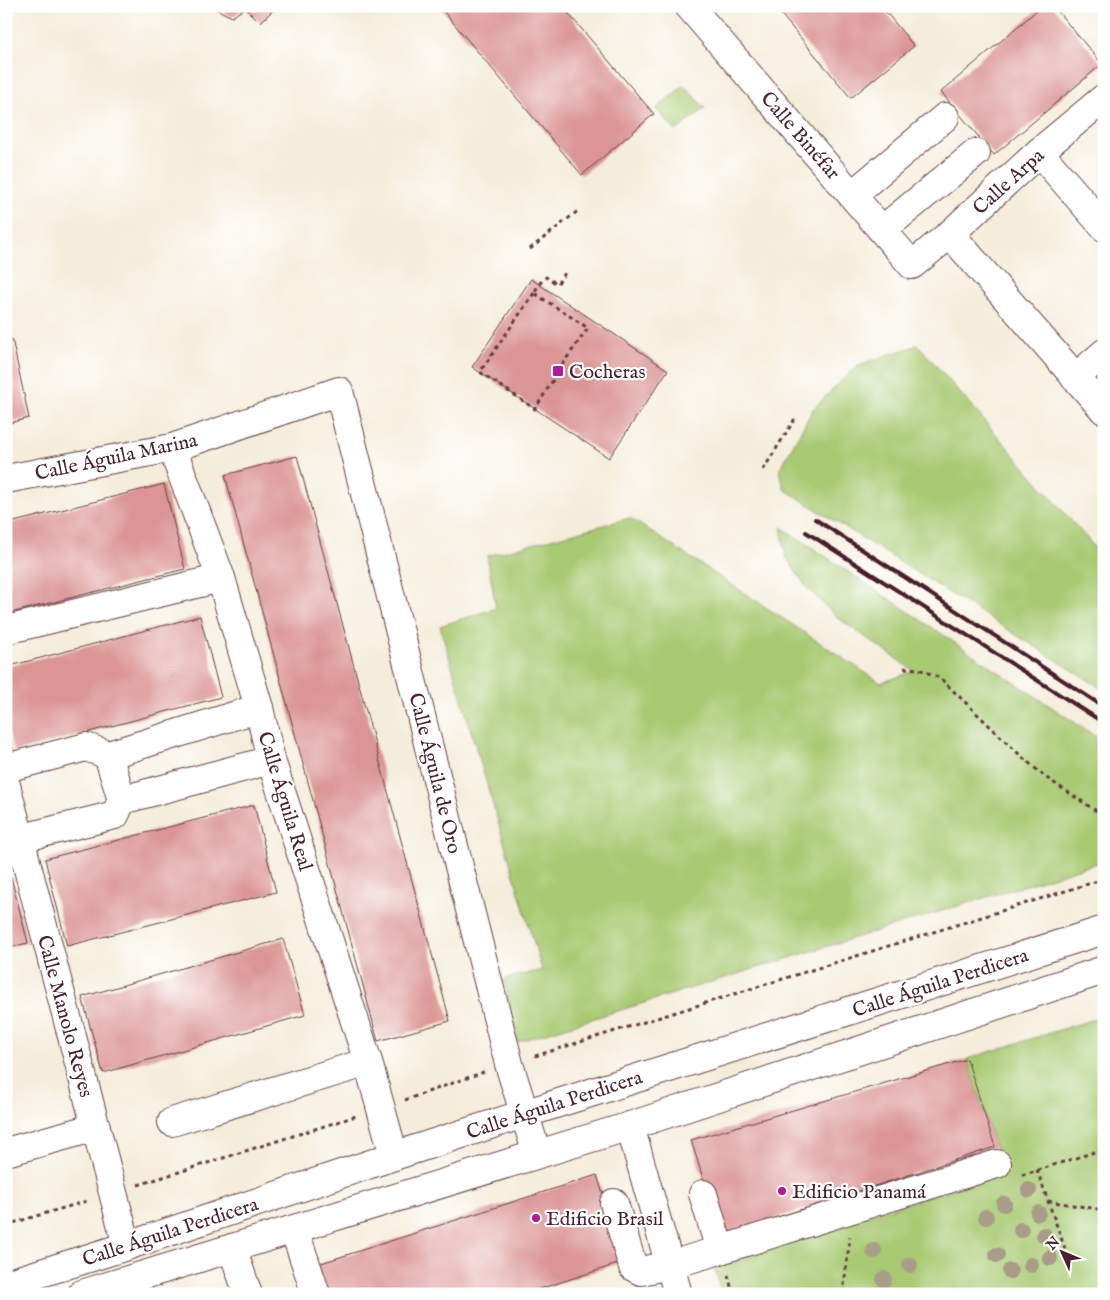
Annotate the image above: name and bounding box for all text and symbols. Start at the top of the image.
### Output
street label: Calle Binéfar [755,87,845,186]
street label: Calle Arpa [968,143,1050,221]
place label: Cocheras [569,360,645,385]
marker: Cocheras [551,364,565,378]
street label: Calle Águila Marina [33,428,200,487]
street label: Calle Águila de Oro [402,690,467,857]
street label: Calle Águila Real [252,729,318,875]
street label: Calle Manolo Reyes [31,933,98,1100]
street label: Calle Águila Perdicera [849,943,1032,1024]
street label: Calle Águila Perdicera [463,1065,646,1146]
place label: Edificio Panamá [792,1180,926,1205]
marker: Edificio Panamá [776,1185,788,1197]
street label: Calle Águila Perdicera [79,1192,262,1273]
place label: Edificio Brasil [546,1207,664,1232]
marker: Edificio Brasil [530,1212,542,1224]
north arrow [1038,1228,1088,1278]
text: N [1042,1233,1064,1255]

